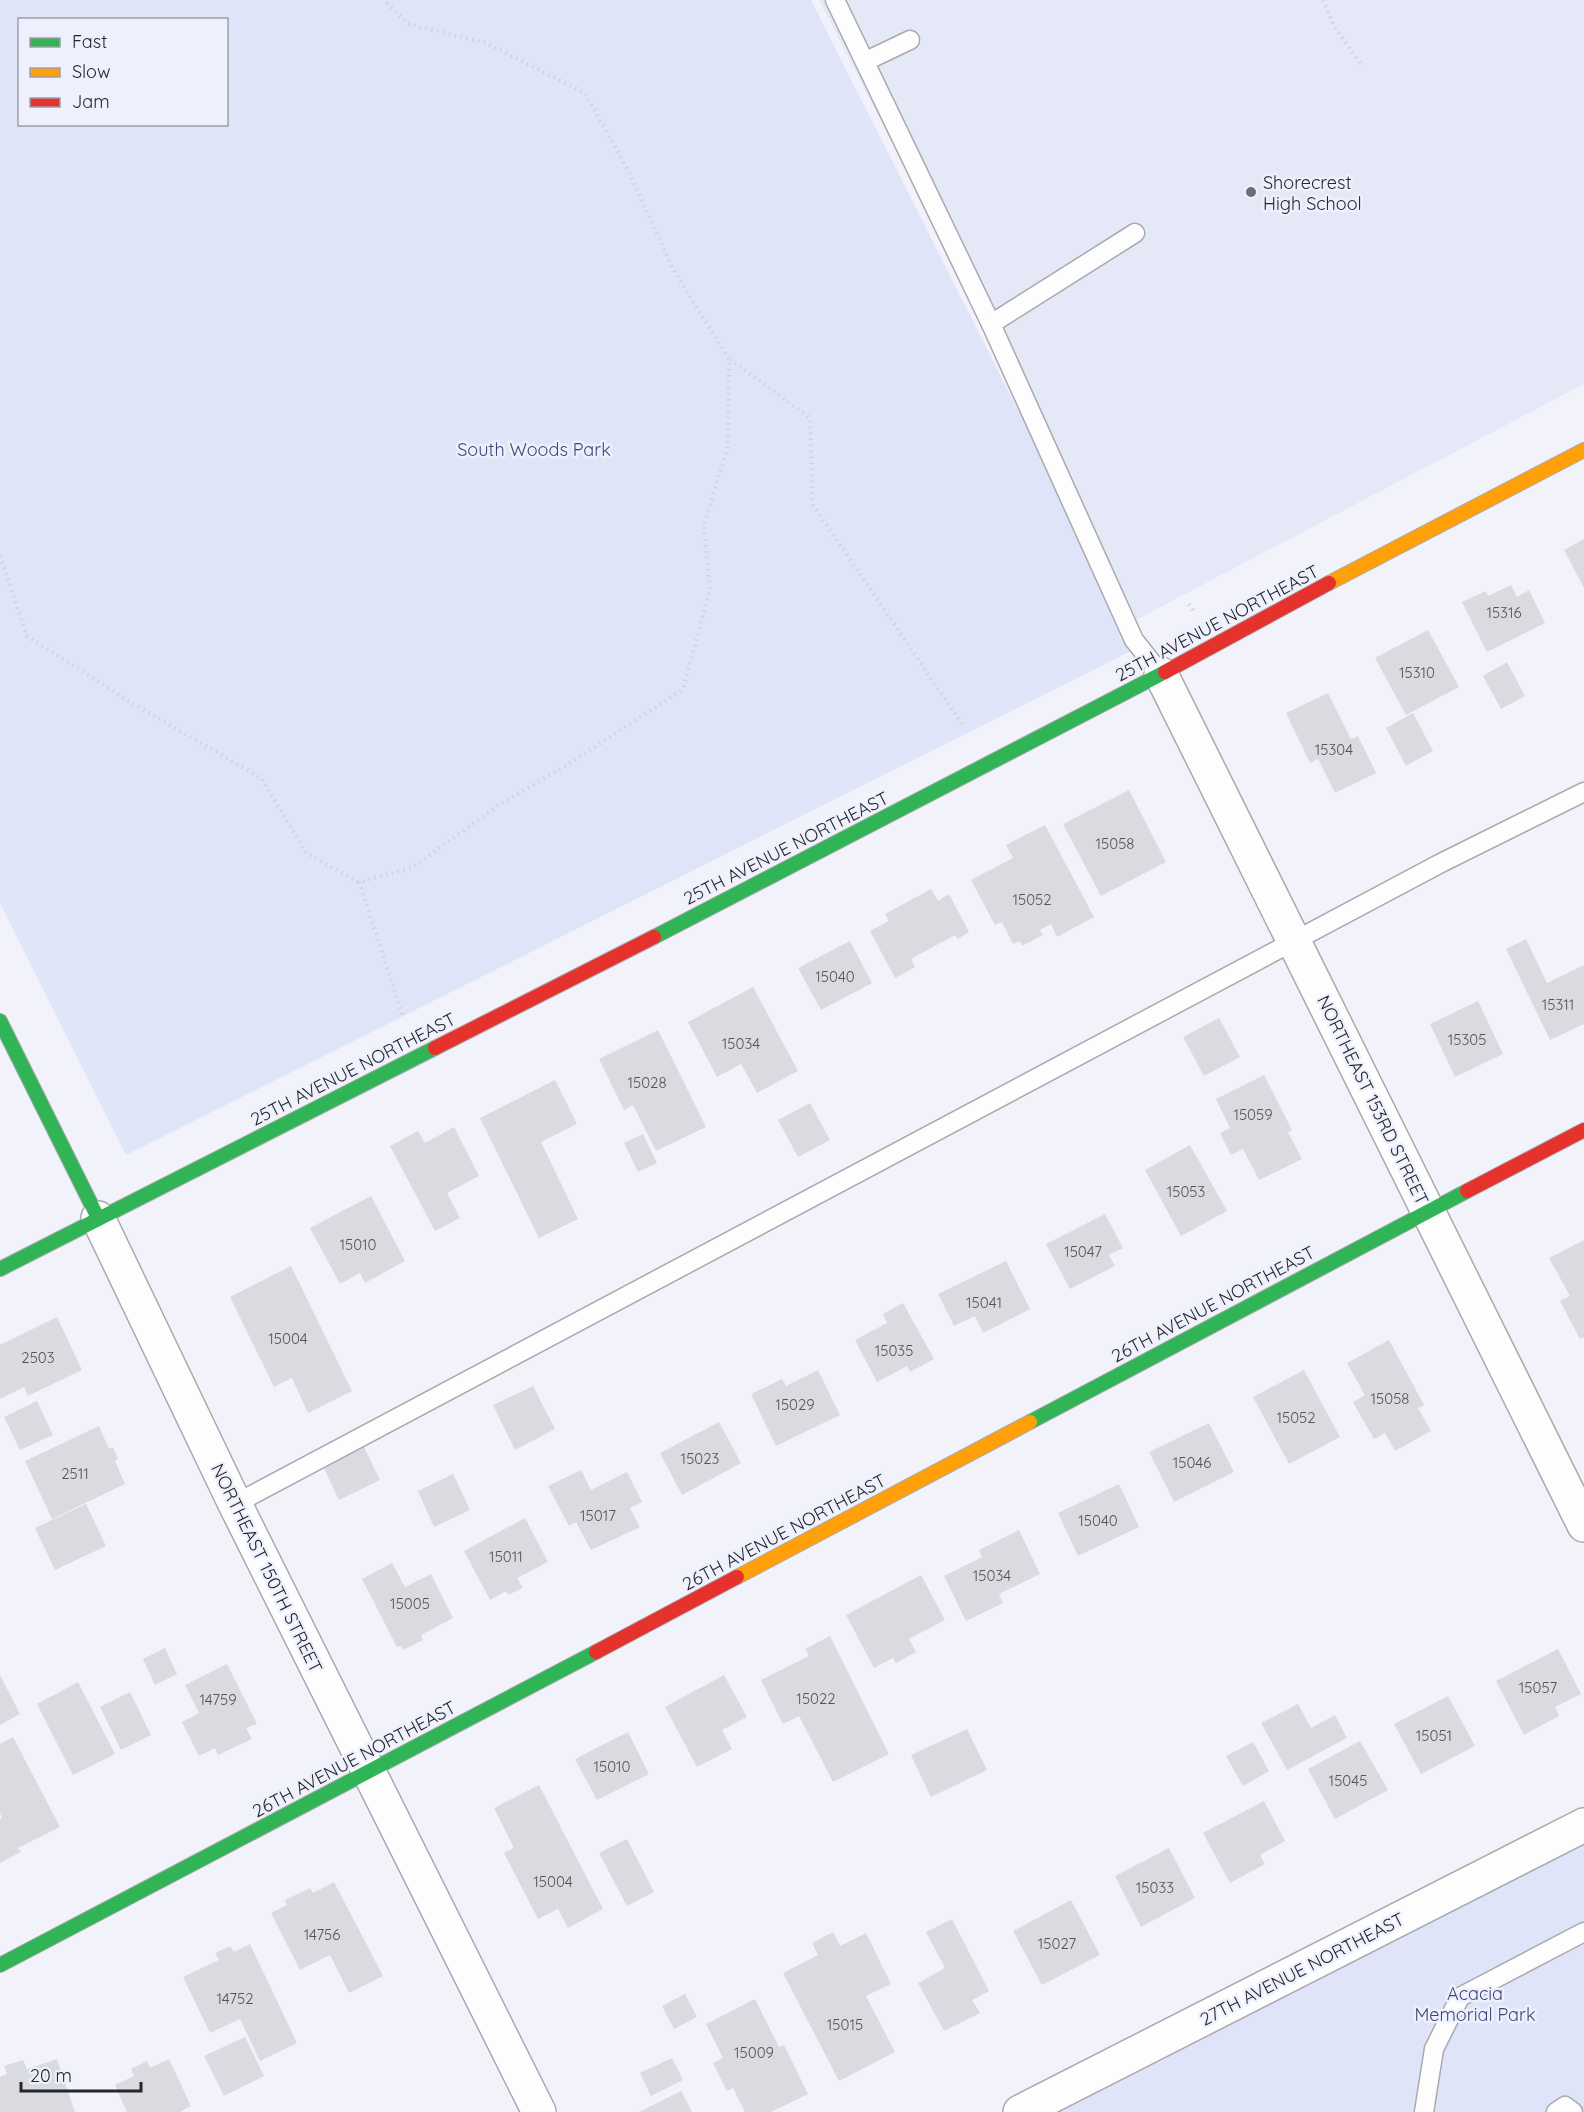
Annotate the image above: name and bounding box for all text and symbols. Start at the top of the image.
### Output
legend [18,18,228,126]
text: Fast [72,30,107,53]
text: Slow [72,60,110,83]
text: Jam [72,90,110,113]
place label: Shorecrest High School [1263,171,1362,215]
marker: Shorecrest High School [1244,185,1258,199]
park label: South Woods Park [457,438,611,461]
street label: 25TH AVENUE NORTHEAST [1111,559,1323,686]
house number: 15316 [1486,603,1522,622]
house number: 15310 [1399,663,1435,682]
house number: 15304 [1315,740,1353,759]
street label: 25TH AVENUE NORTHEAST [680,786,893,910]
house number: 15058 [1096,834,1134,853]
house number: 15052 [1012,890,1052,909]
house number: 15040 [815,967,855,986]
street label: NORTHEAST 153RD STREET [1312,991,1434,1209]
house number: 15311 [1542,995,1574,1014]
street label: 25TH AVENUE NORTHEAST [247,1007,460,1131]
house number: 15305 [1448,1030,1486,1049]
house number: 15034 [722,1034,760,1053]
house number: 15028 [627,1073,667,1092]
house number: 15059 [1233,1105,1273,1124]
house number: 15053 [1167,1182,1205,1201]
house number: 15010 [339,1235,377,1254]
street label: 26TH AVENUE NORTHEAST [1107,1240,1319,1367]
house number: 15047 [1064,1242,1102,1261]
house number: 15041 [966,1293,1002,1312]
house number: 15004 [268,1329,308,1348]
house number: 15035 [875,1341,913,1360]
house number: 2503 [21,1348,55,1367]
house number: 15058 [1371,1389,1409,1408]
house number: 15029 [775,1395,815,1414]
house number: 15052 [1276,1408,1316,1427]
house number: 15023 [681,1449,720,1468]
house number: 15046 [1173,1453,1211,1472]
street label: NORTHEAST 150TH STREET [206,1459,328,1677]
house number: 2511 [61,1464,89,1483]
street label: 26TH AVENUE NORTHEAST [678,1468,890,1595]
house number: 15017 [580,1506,616,1525]
house number: 15040 [1078,1511,1118,1530]
house number: 15011 [489,1547,523,1566]
house number: 15034 [973,1566,1011,1585]
house number: 15005 [390,1594,430,1613]
house number: 15057 [1519,1678,1558,1697]
house number: 15022 [796,1689,836,1708]
house number: 14759 [199,1690,237,1709]
street label: 26TH AVENUE NORTHEAST [248,1695,460,1822]
house number: 15051 [1416,1726,1452,1745]
house number: 15010 [593,1757,631,1776]
house number: 15045 [1329,1771,1367,1790]
house number: 15004 [533,1872,573,1891]
house number: 15033 [1136,1878,1174,1897]
street label: 27TH AVENUE NORTHEAST [1196,1907,1408,2031]
house number: 14756 [304,1925,340,1944]
house number: 15027 [1038,1934,1076,1953]
park label: Acacia Memorial Park [1414,1982,1536,2026]
house number: 14752 [217,1989,253,2008]
house number: 15015 [827,2015,863,2034]
house number: 15009 [734,2043,774,2062]
scale bar [21,2055,141,2093]
text: 20 m [30,2064,72,2087]

